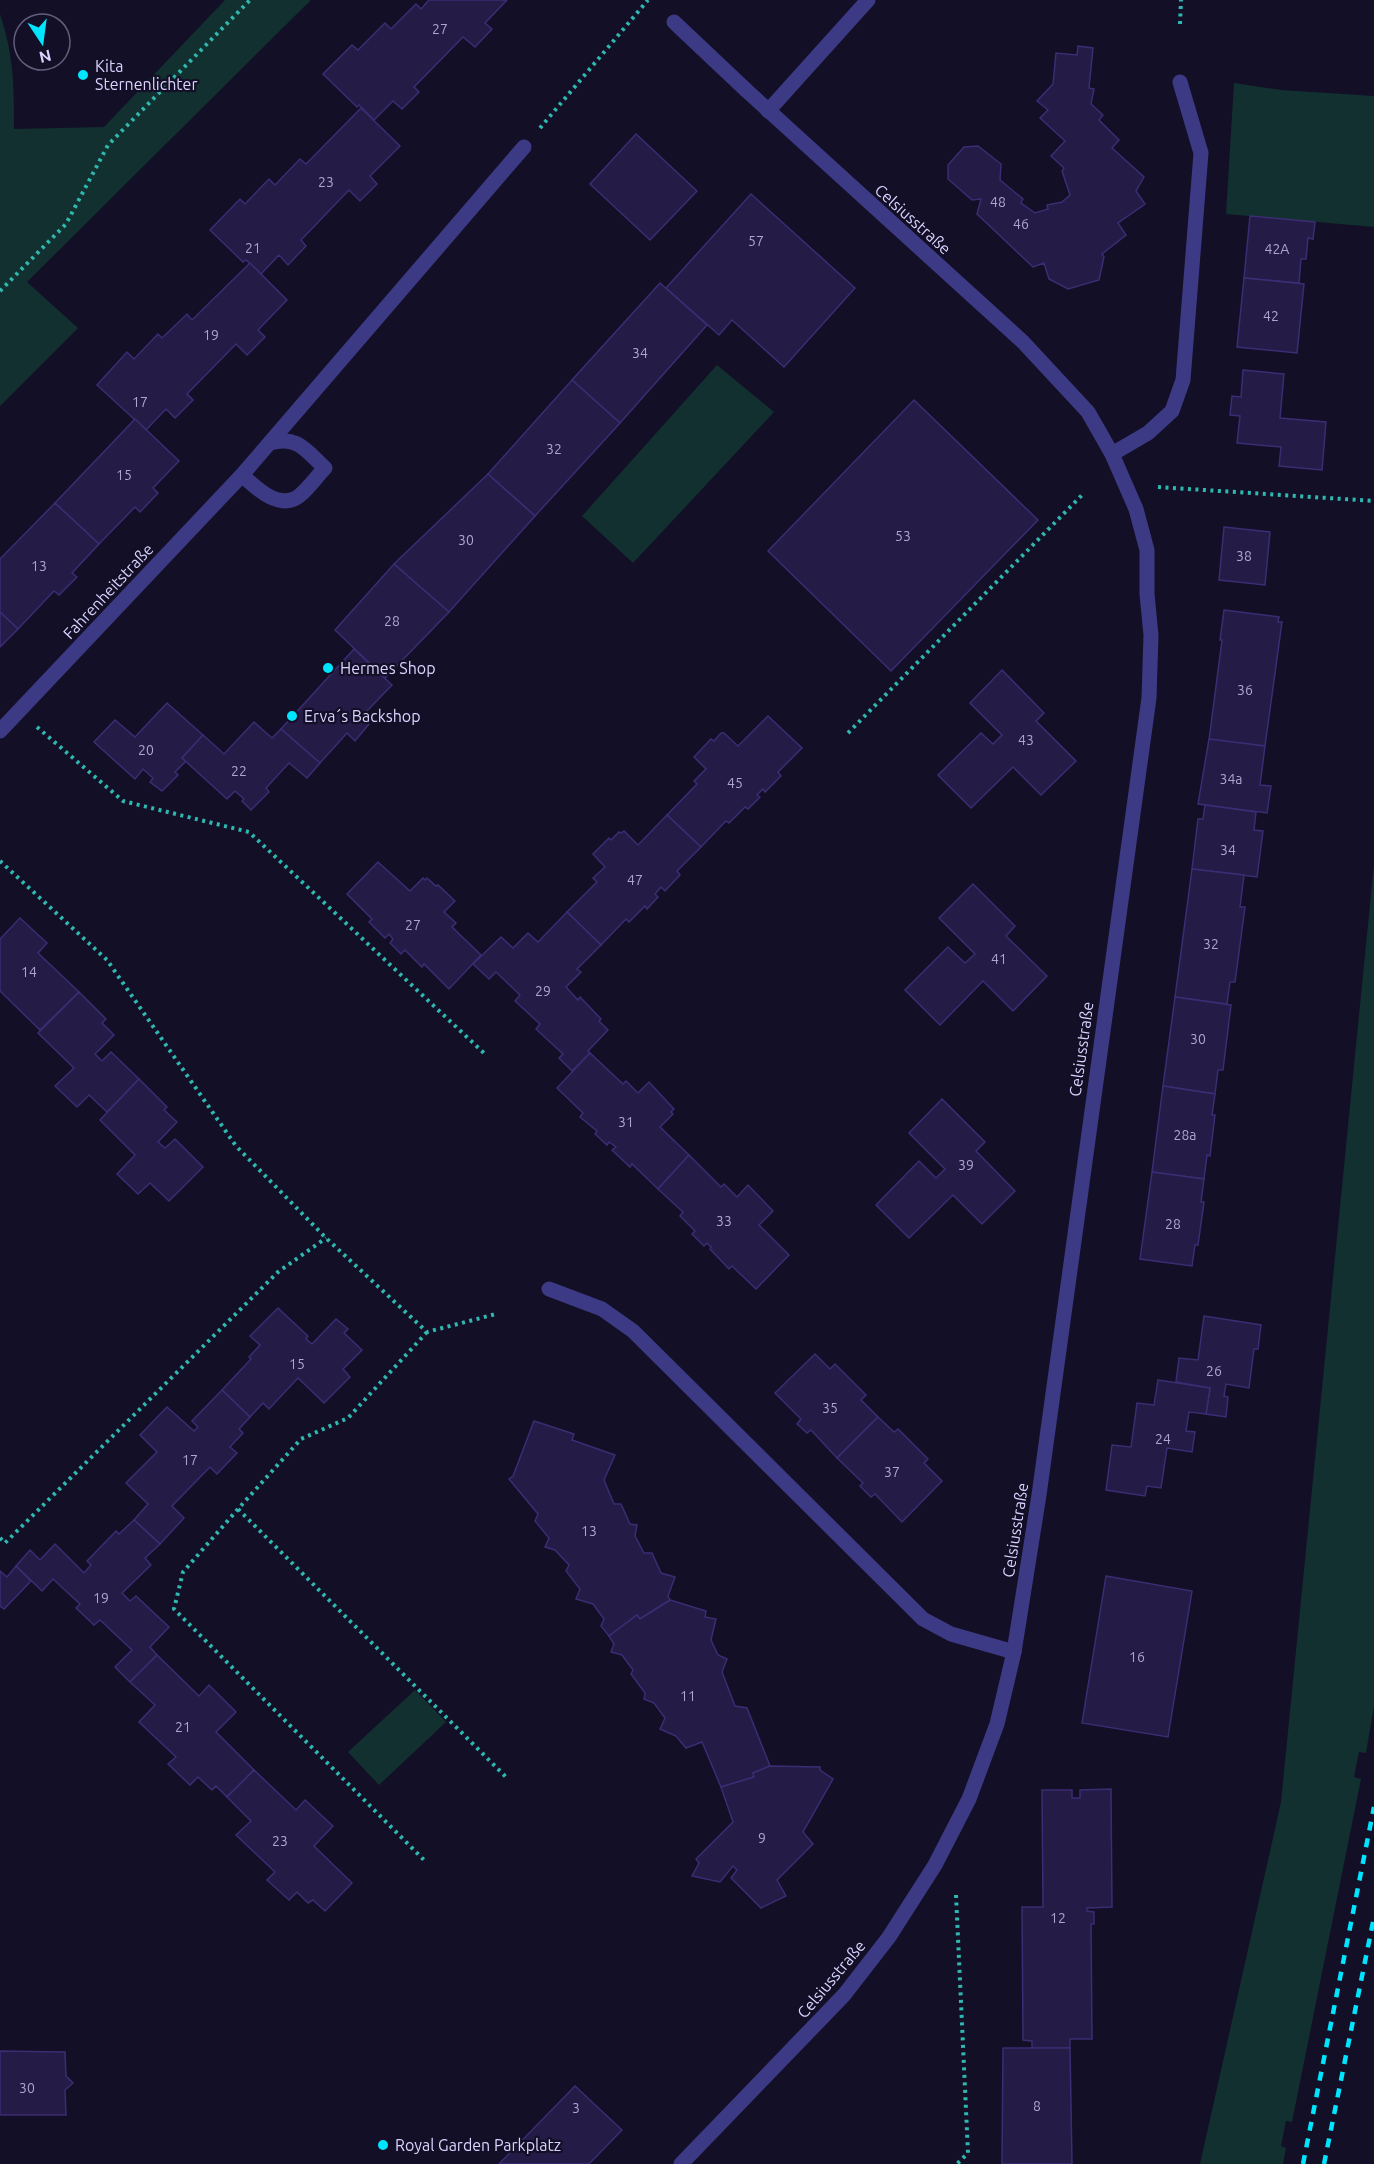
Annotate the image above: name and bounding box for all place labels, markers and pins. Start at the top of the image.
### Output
place label: Kita Sternenlichter [95,57,197,93]
marker: Kita Sternenlichter [76,68,90,82]
place label: Hermes Shop [340,659,436,677]
marker: Hermes Shop [321,661,335,675]
place label: Erva´s Backshop [304,707,421,725]
marker: Erva´s Backshop [285,709,299,723]
place label: Royal Garden Parkplatz [395,2136,561,2154]
marker: Royal Garden Parkplatz [376,2138,390,2152]

